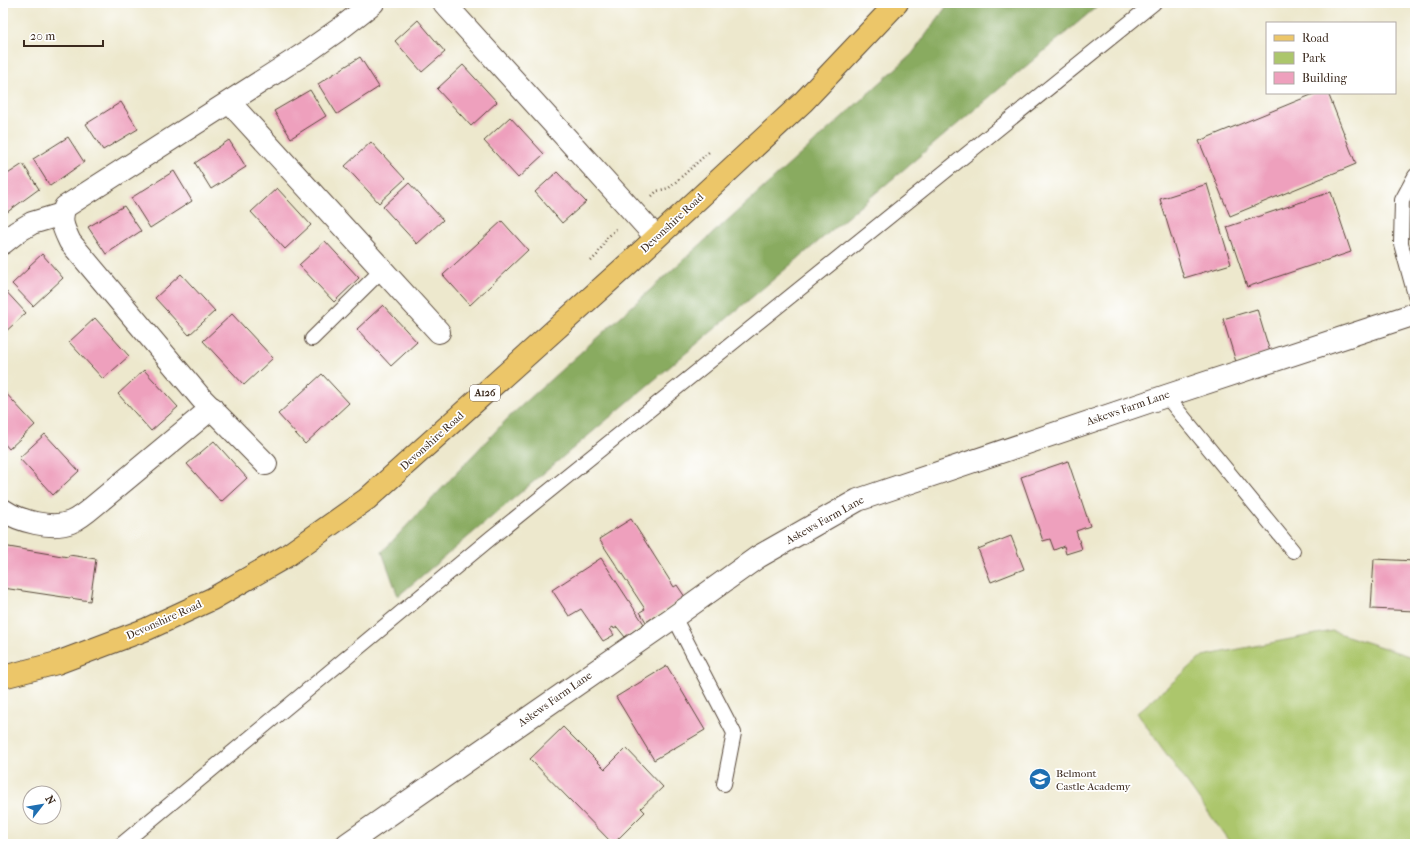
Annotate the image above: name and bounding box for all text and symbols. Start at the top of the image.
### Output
scale bar [24,22,103,48]
legend [1266,22,1396,94]
text: 20 m [30,29,55,43]
text: Road [1302,31,1329,45]
text: Park [1302,51,1327,65]
text: Building [1302,71,1347,85]
street label: Devonshire Road [638,190,707,255]
road number: A126 [470,385,500,401]
street label: Askews Farm Lane [1084,387,1172,429]
street label: Devonshire Road [397,408,467,473]
street label: Askews Farm Lane [783,493,867,547]
street label: Devonshire Road [124,597,205,642]
street label: Askews Farm Lane [515,668,595,730]
school or university icon: Belmont Castle Academy [1027,766,1053,792]
place label: Belmont Castle Academy [1056,767,1132,793]
north arrow [22,785,62,825]
text: N [42,793,58,808]

